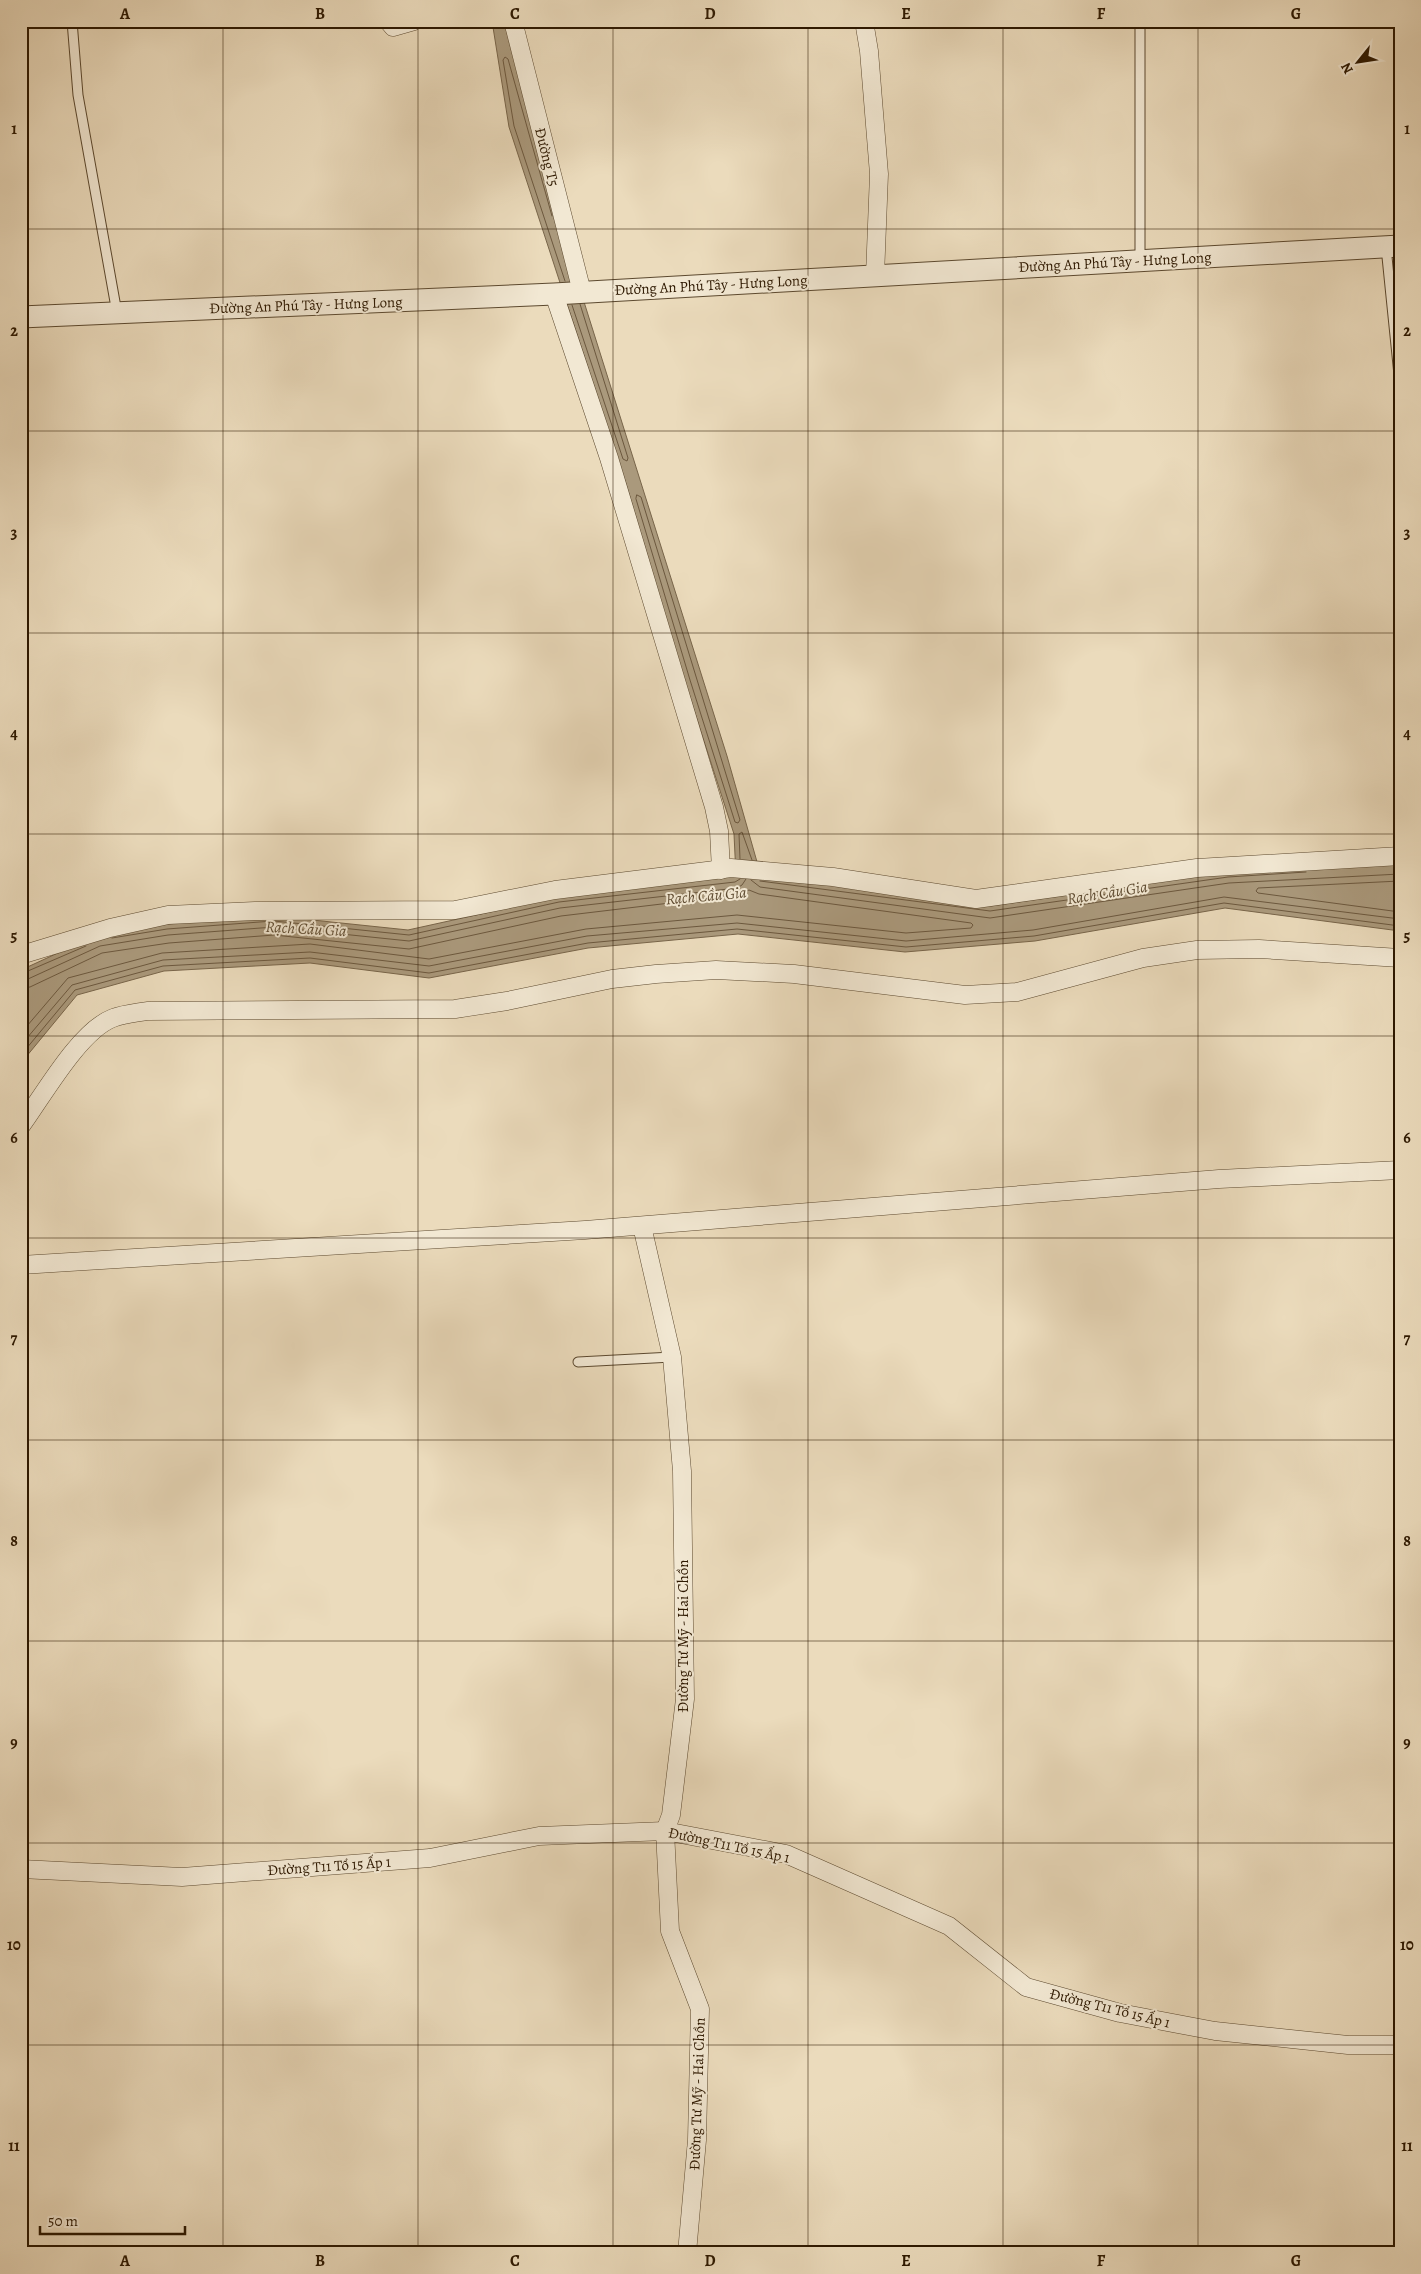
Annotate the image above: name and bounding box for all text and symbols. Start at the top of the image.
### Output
text: A [119,3,131,25]
text: B [315,3,325,25]
text: C [510,3,520,25]
text: D [704,3,716,25]
text: E [901,3,911,25]
text: F [1097,3,1106,25]
text: G [1291,3,1301,25]
north arrow [1334,38,1384,88]
text: N [1336,59,1358,77]
text: 1 [11,118,17,140]
text: 1 [1404,118,1410,140]
street label: Đường T5 [530,125,564,189]
street label: Đường An Phú Tây - Hưng Long [1018,247,1213,277]
street label: Đường An Phú Tây - Hưng Long [614,270,809,300]
street label: Đường An Phú Tây - Hưng Long [209,292,403,318]
text: 2 [10,320,18,342]
text: 2 [1403,320,1411,342]
text: 3 [11,522,18,544]
text: 3 [1404,522,1411,544]
text: 4 [10,723,18,745]
text: 4 [1403,723,1411,745]
water label: Rạch Cầu Gia [1065,876,1150,910]
water label: Rạch Cầu Gia [665,881,748,910]
water label: Rạch Cầu Gia [265,916,348,942]
text: 5 [11,925,18,947]
text: 5 [1404,925,1411,947]
text: 6 [10,1127,18,1149]
text: 6 [1403,1127,1411,1149]
text: 7 [11,1328,18,1350]
text: 7 [1404,1328,1411,1350]
text: 8 [10,1530,18,1552]
text: 8 [1403,1530,1411,1552]
street label: Đường Tư Mỹ - Hai Chồn [673,1560,693,1712]
text: 9 [10,1732,18,1754]
text: 9 [1403,1732,1411,1754]
street label: Đường T11 Tổ 15 Ấp 1 [666,1822,792,1868]
street label: Đường T11 Tổ 15 Ấp 1 [267,1852,391,1880]
text: 10 [7,1934,21,1956]
text: 10 [1400,1934,1414,1956]
street label: Đường T11 Tổ 15 Ấp 1 [1048,1983,1172,2033]
street label: Đường Tư Mỹ - Hai Chồn [684,2017,710,2171]
text: 11 [8,2135,20,2157]
text: 11 [1401,2135,1413,2157]
scale bar [40,2204,185,2236]
text: 50 m [48,2211,78,2231]
text: A [119,2250,131,2272]
text: B [315,2250,325,2272]
text: C [510,2250,520,2272]
text: D [704,2250,716,2272]
text: E [901,2250,911,2272]
text: F [1097,2250,1106,2272]
text: G [1291,2250,1301,2272]

